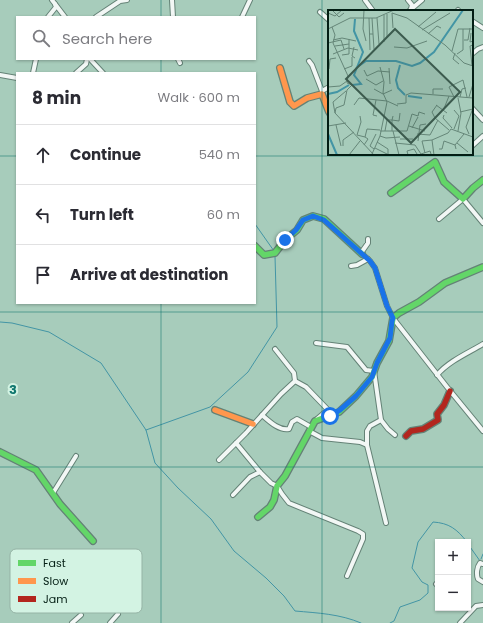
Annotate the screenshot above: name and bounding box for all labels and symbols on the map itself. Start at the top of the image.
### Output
inset map [328,10,473,155]
route end [276,231,294,249]
text: 3 [9,380,17,399]
route start [321,407,339,425]
legend [10,549,142,613]
text: Fast [43,555,66,571]
text: Slow [43,573,68,589]
text: Jam [43,591,68,607]

